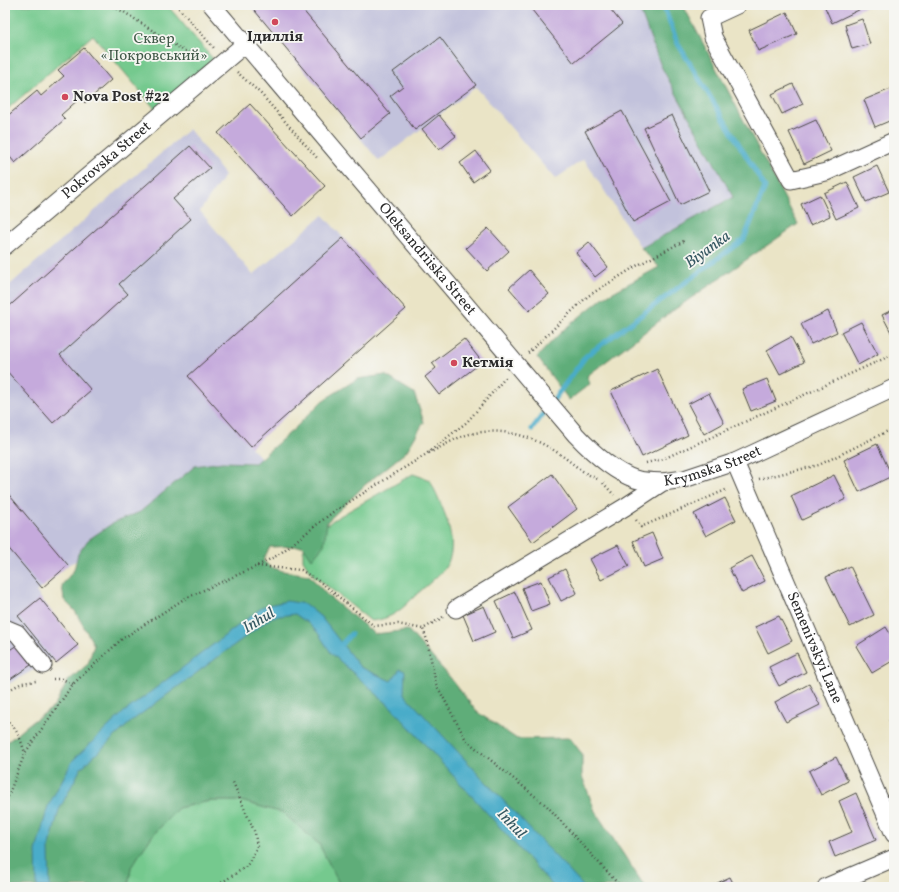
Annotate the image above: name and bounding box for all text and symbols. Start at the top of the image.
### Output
marker: Ідиллія [270,17,280,27]
place label: Ідиллія [247,27,303,48]
park label: Сквер «Покровський» [101,29,207,67]
place label: Nova Post #22 [73,87,170,108]
marker: Nova Post #22 [60,92,70,102]
street label: Pokrovska Street [58,117,156,204]
street label: Oleksandriiska Street [373,198,481,320]
water label: Biyanka [681,226,736,274]
place label: Кетмія [462,353,514,374]
marker: Кетмія [449,358,459,368]
street label: Krymska Street [662,441,765,492]
street label: Semenivskyi Lane [781,589,848,707]
water label: Inhul [239,603,279,639]
water label: Inhul [491,804,531,844]

